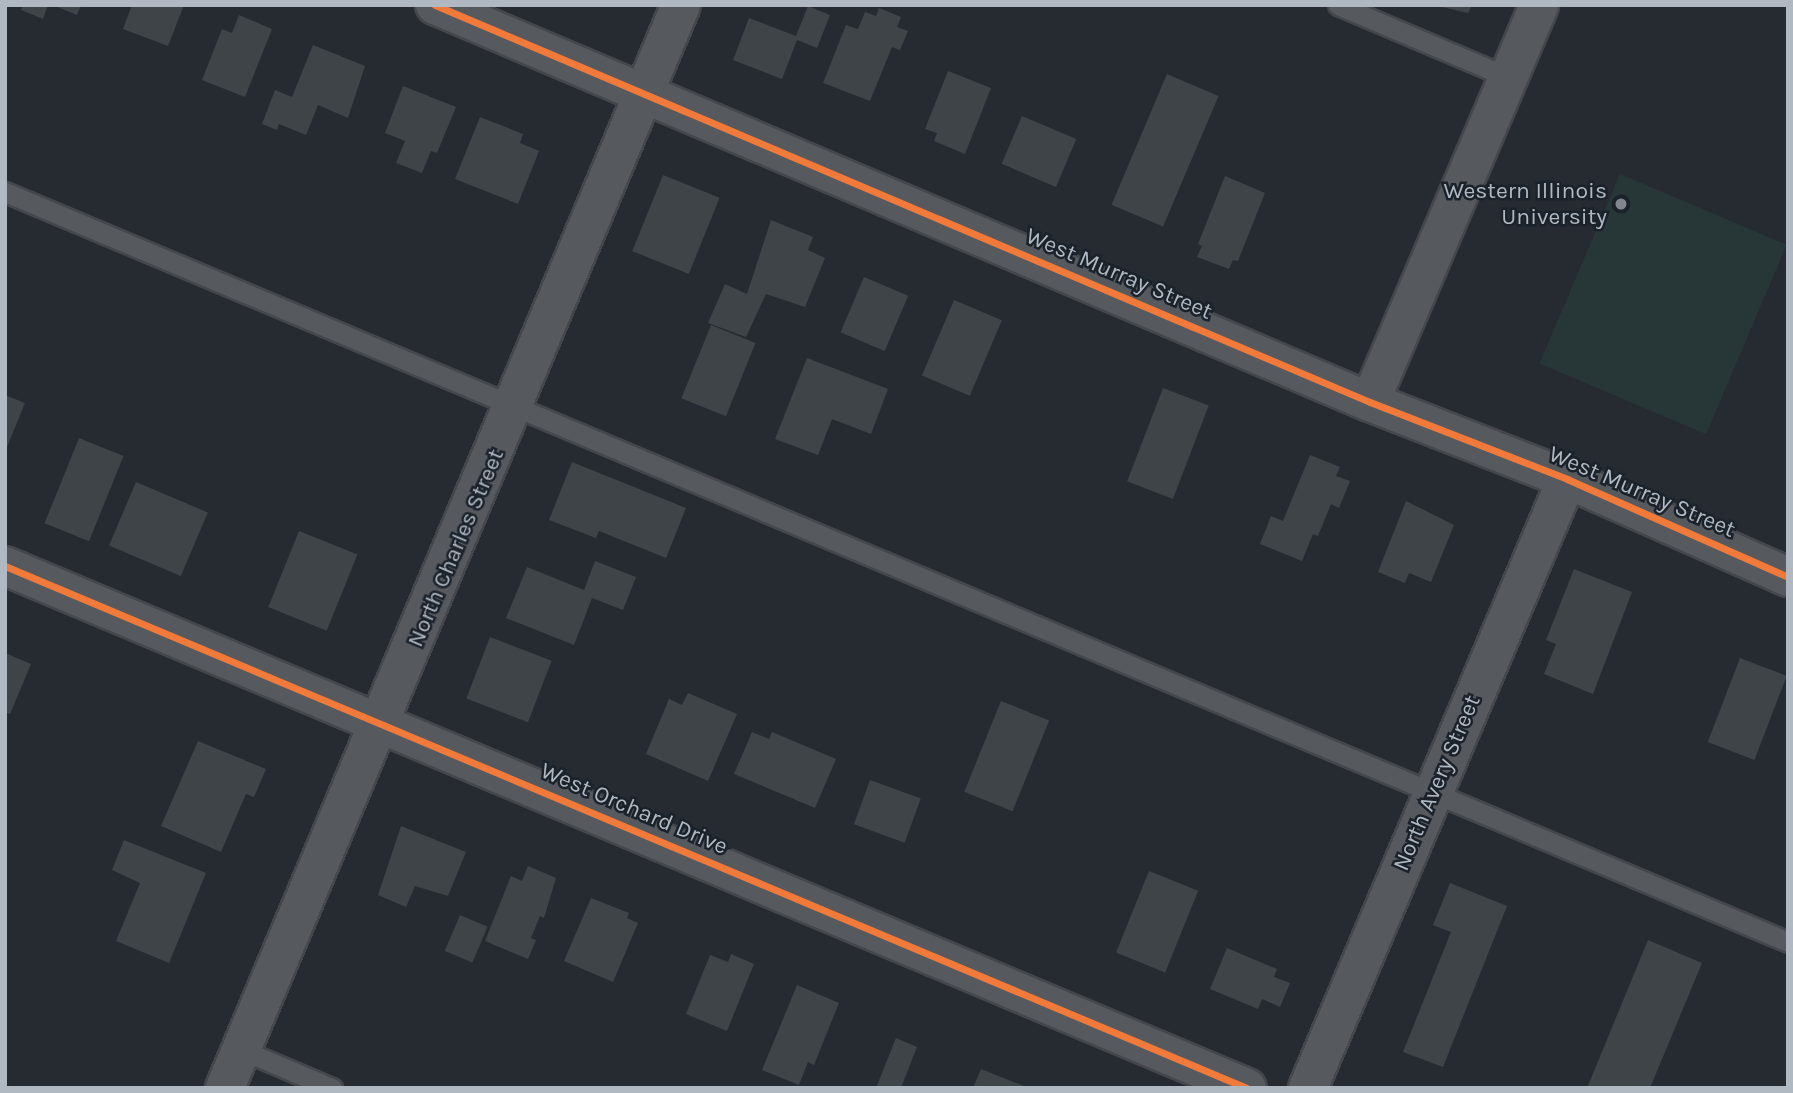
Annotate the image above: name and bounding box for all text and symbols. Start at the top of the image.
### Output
place label: Western Illinois University [1444,177,1607,231]
marker: Western Illinois University [1613,196,1629,212]
street label: West Murray Street [1022,222,1216,326]
street label: West Murray Street [1545,440,1739,544]
street label: North Charles Street [402,445,510,651]
street label: North Avery Street [1388,691,1486,875]
street label: West Orchard Drive [536,757,732,861]

